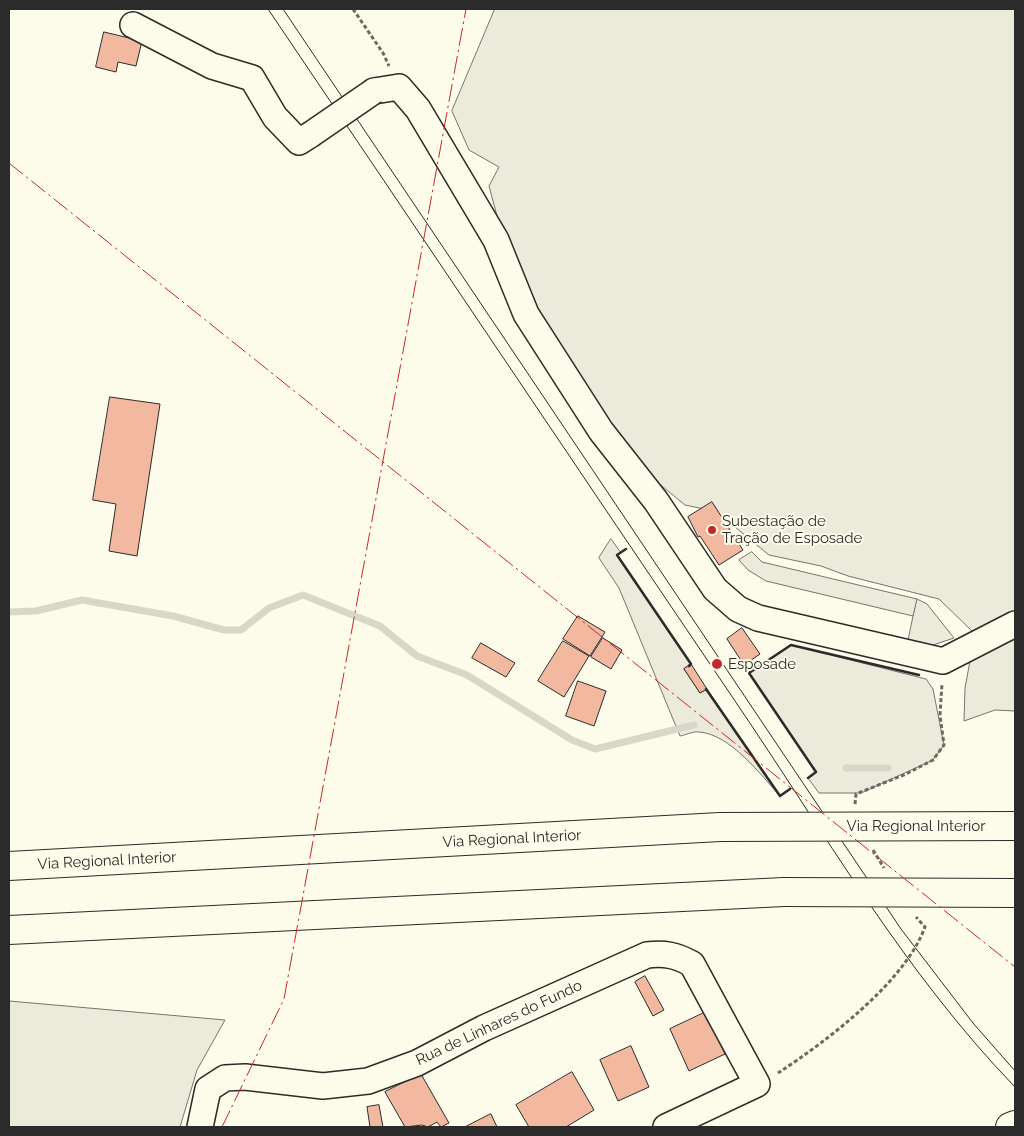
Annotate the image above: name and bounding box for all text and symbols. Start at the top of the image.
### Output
place label: Subestação de Tração de Esposade [722,512,862,547]
marker: Subestação de Tração de Esposade [706,524,718,536]
place label: Esposade [728,655,796,673]
marker: Esposade [710,657,724,671]
street label: Via Regional Interior [847,817,985,835]
street label: Via Regional Interior [442,826,582,852]
street label: Via Regional Interior [37,848,177,874]
street label: Rua de Linhares do Fundo [413,976,585,1070]

